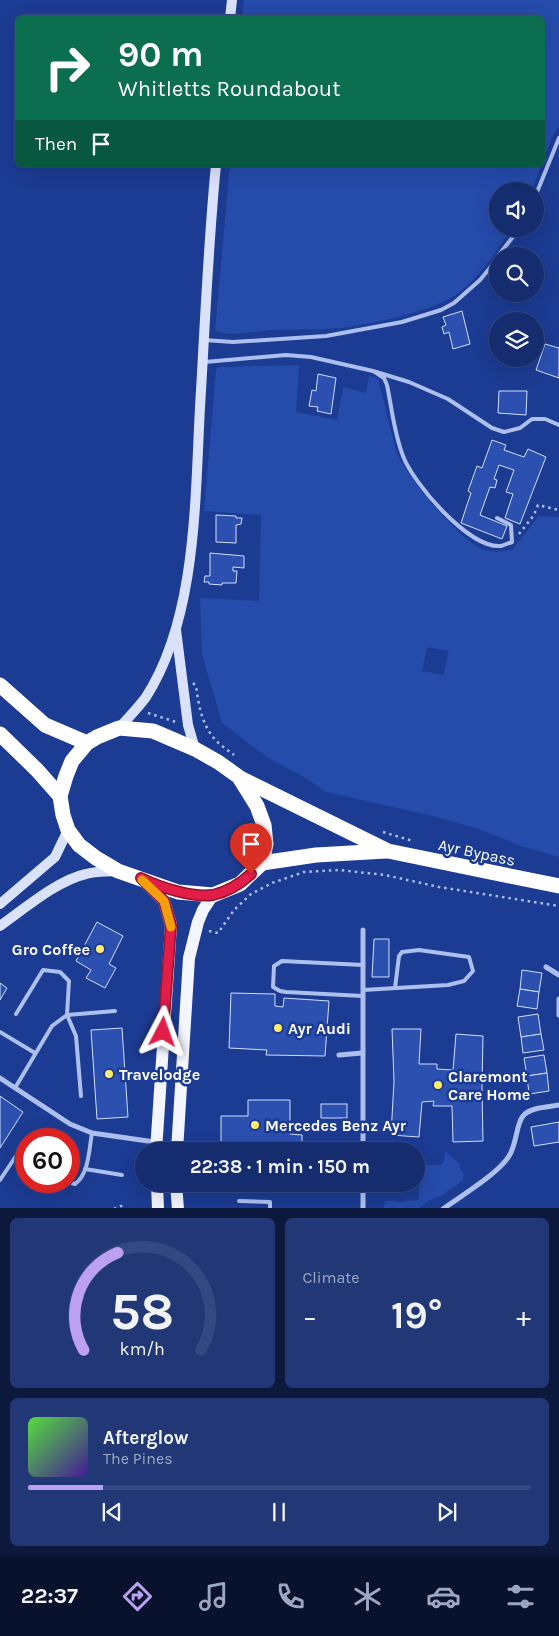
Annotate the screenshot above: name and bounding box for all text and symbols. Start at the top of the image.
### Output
text: 90 m [118,34,204,75]
icon: right [35,35,100,100]
text: Whitletts Roundabout [118,76,340,102]
icon: arrive [87,130,115,158]
text: Then [35,133,77,155]
map controls [489,182,544,367]
button: sound [489,182,544,237]
button: search [489,247,544,302]
button: layers [489,312,544,367]
pin [230,823,272,874]
icon: arrive [237,830,265,858]
street label: Ayr Bypass [437,835,517,870]
place label: Gro Coffee [12,940,90,959]
marker: Gro Coffee [94,943,106,955]
position arrow [136,1005,188,1057]
place label: Ayr Audi [288,1019,351,1038]
marker: Ayr Audi [272,1022,284,1034]
place label: Travelodge [119,1065,200,1084]
place label: Claremont Care Home [448,1067,530,1104]
marker: Travelodge [103,1068,115,1080]
marker: Claremont Care Home [432,1079,444,1091]
place label: Mercedes Benz Ayr [265,1116,407,1135]
marker: Mercedes Benz Ayr [249,1119,261,1131]
speed limit sign: 60 [15,1128,80,1193]
text: 22:38 · 1 min · 150 m [190,1156,370,1178]
text: Climate [303,1268,360,1287]
text: 58 [110,1281,174,1342]
text: 19° [391,1293,443,1338]
text: − [303,1300,317,1333]
text: + [516,1300,531,1333]
text: km/h [120,1339,165,1360]
text: Afterglow [103,1427,189,1449]
text: The Pines [103,1449,173,1468]
icon: previous [98,1498,126,1526]
icon: pause [265,1498,293,1526]
icon: next [433,1498,461,1526]
icon: directions [120,1579,155,1614]
icon: music [196,1579,231,1614]
icon: phone [273,1579,308,1614]
icon: climate [350,1579,385,1614]
icon: car [426,1579,461,1614]
icon: filters [503,1579,538,1614]
text: 22:37 [21,1583,78,1609]

